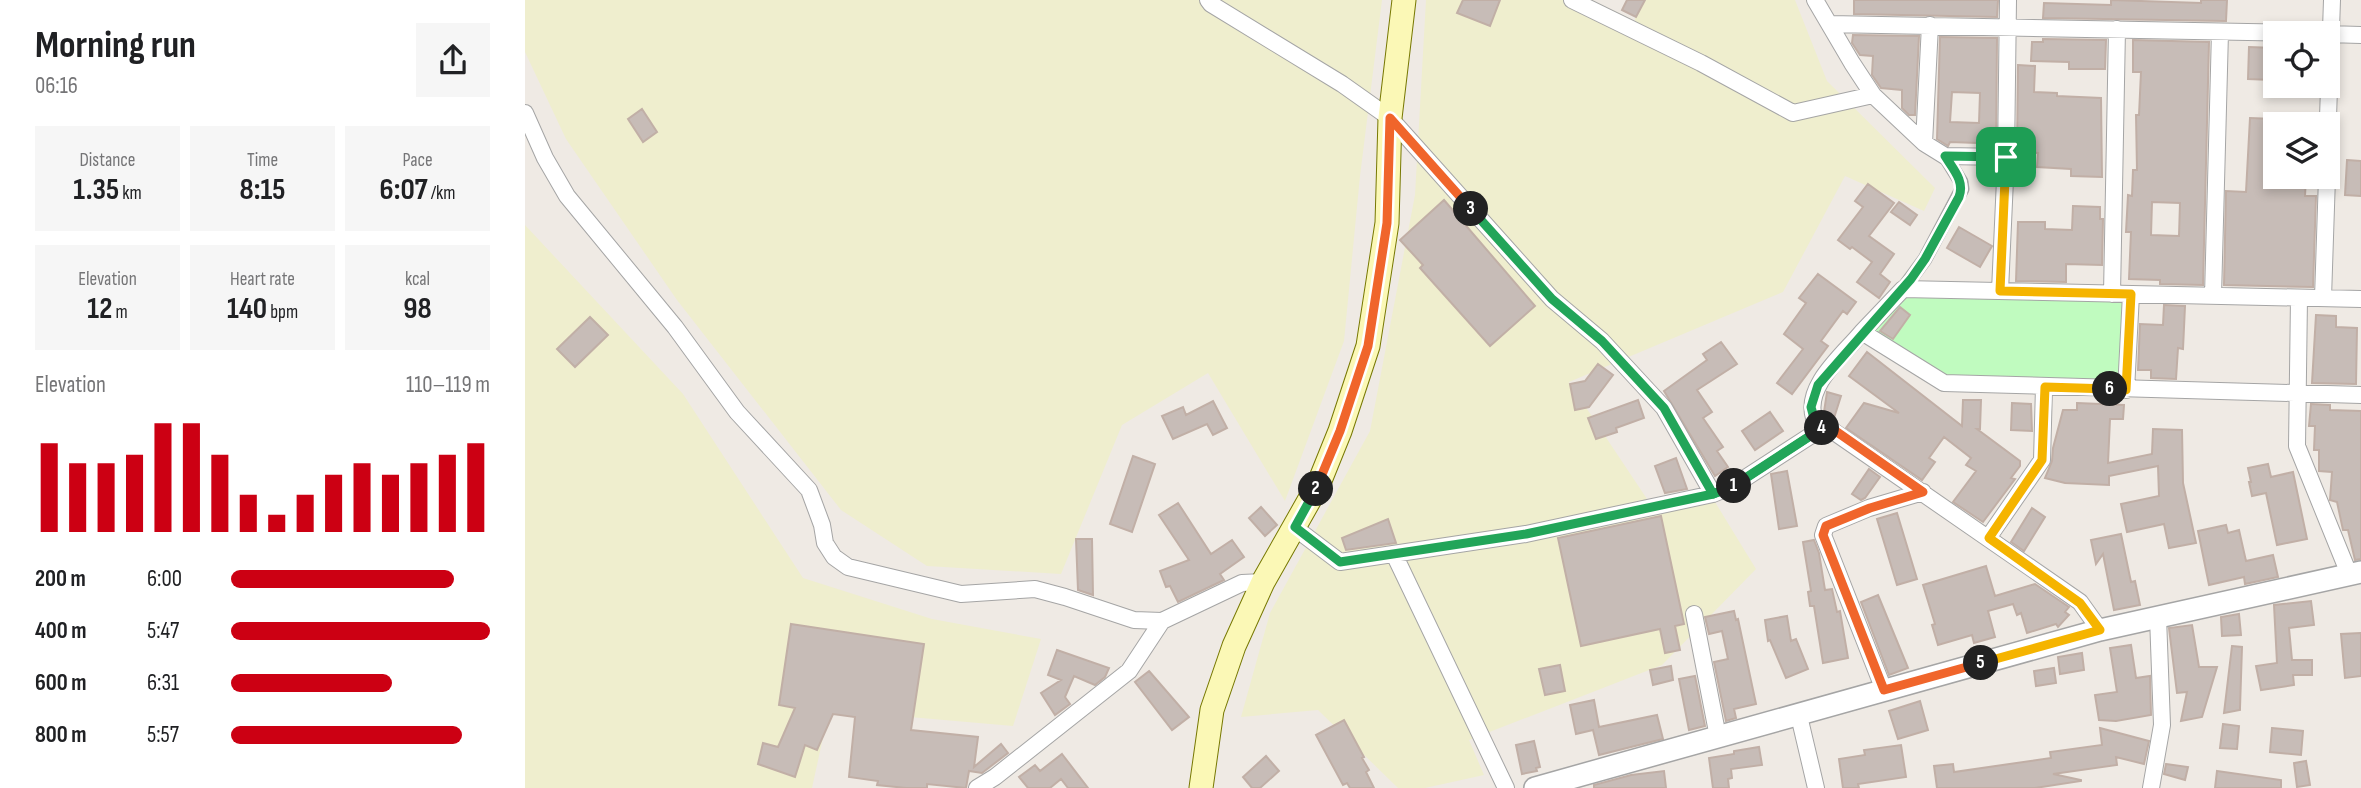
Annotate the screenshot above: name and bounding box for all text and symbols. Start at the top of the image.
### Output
map controls [2263,21,2340,189]
button: locate [2263,21,2340,98]
text: Morning run [35,23,196,68]
button: share [416,23,490,97]
text: 06:16 [35,72,78,100]
button: layers [2263,112,2340,189]
pin [1976,127,2036,187]
icon: arrive [1987,138,2025,176]
text: Distance [79,149,136,172]
text: Time [247,149,278,172]
text: Pace [402,149,433,172]
text: 1.35 [73,172,119,208]
text: 8:15 [240,172,285,208]
text: 6:07 [380,172,428,208]
text: km [119,182,142,205]
text: /km [428,182,455,205]
pin: 3 [1453,192,1489,227]
text: 3 [1466,197,1475,220]
text: Elevation [78,268,137,291]
text: Heart rate [230,268,295,291]
text: kcal [405,268,430,291]
text: 12 [87,291,113,327]
text: 140 [227,291,267,327]
text: 98 [403,291,432,327]
text: m [113,301,128,324]
text: bpm [267,301,298,324]
text: Elevation [35,371,106,399]
text: 110–119 m [406,371,490,399]
pin: 6 [2093,372,2127,406]
text: 6 [2105,377,2114,400]
pin: 4 [1805,410,1839,446]
text: 4 [1817,416,1826,439]
pin: 1 [1717,468,1751,504]
pin: 2 [1299,472,1333,506]
text: 1 [1730,474,1737,497]
text: 2 [1311,477,1320,500]
text: 200 m [35,565,86,593]
text: 6:00 [147,565,182,593]
text: 400 m [35,617,86,645]
text: 5:47 [147,617,179,645]
pin: 5 [1963,646,1999,680]
text: 5 [1976,651,1985,674]
text: 600 m [35,669,87,697]
text: 6:31 [147,669,179,697]
text: 800 m [35,721,87,749]
text: 5:57 [147,721,179,749]

